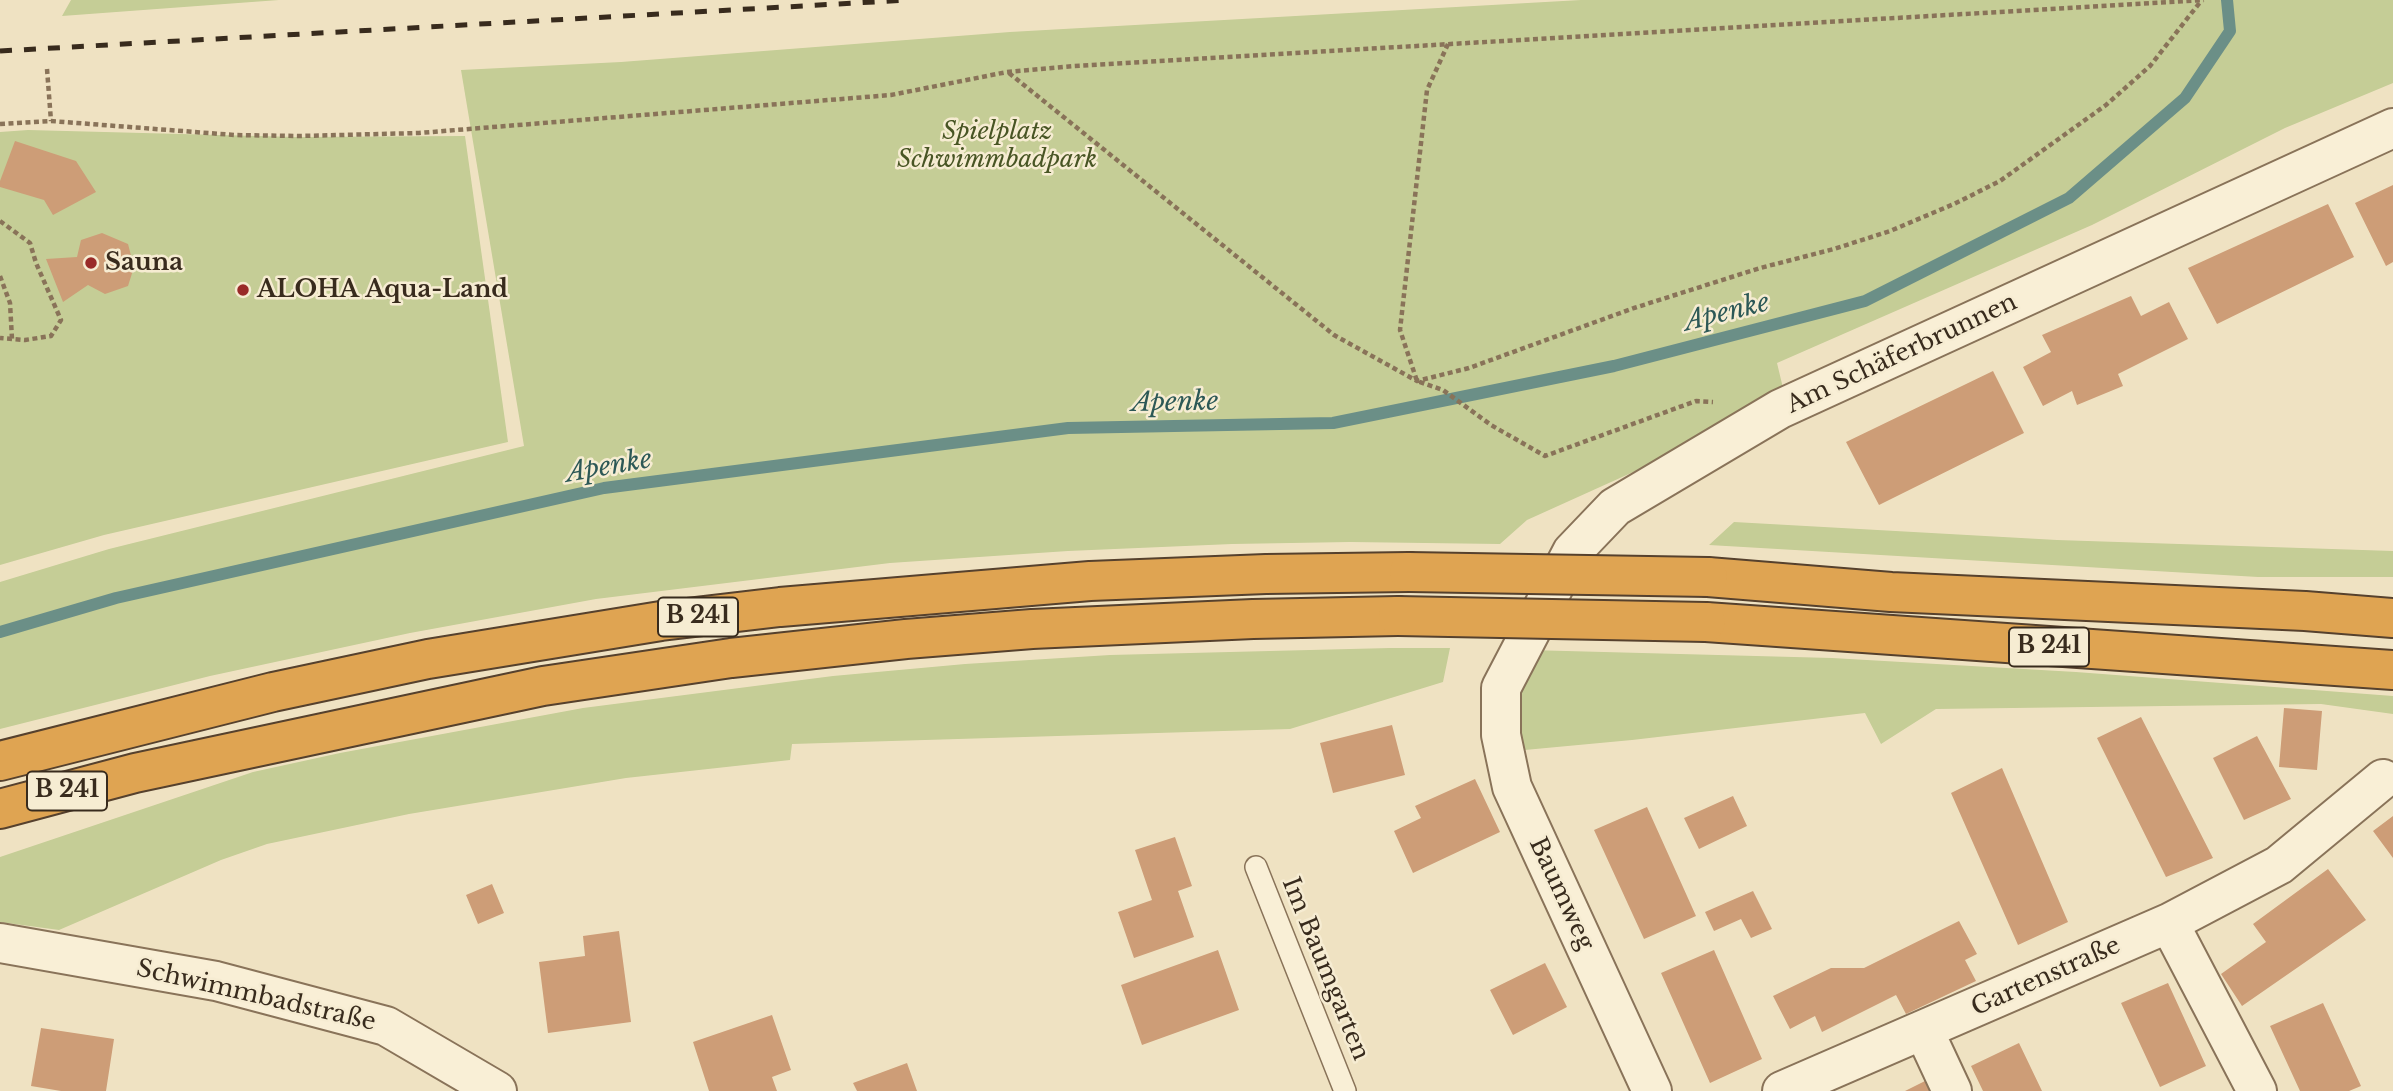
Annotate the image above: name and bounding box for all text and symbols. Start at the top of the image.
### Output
park label: Spielplatz Schwimmbadpark [897,118,1097,174]
place label: Sauna [105,249,183,277]
marker: Sauna [83,255,99,271]
place label: ALOHA Aqua-Land [257,276,508,304]
marker: ALOHA Aqua-Land [235,282,251,298]
water label: Apenke [1681,287,1773,339]
street label: Am Schäferbrunnen [1782,288,2022,420]
water label: Apenke [1131,387,1219,419]
water label: Apenke [564,444,654,490]
road number: B 241 [658,597,738,636]
road number: B 241 [2009,628,2089,666]
road number: B 241 [27,772,107,810]
street label: Baumweg [1522,833,1600,955]
street label: Im Baumgarten [1275,873,1375,1065]
street label: Gartenstraße [1967,931,2125,1023]
street label: Schwimmbadstraße [134,954,378,1038]

